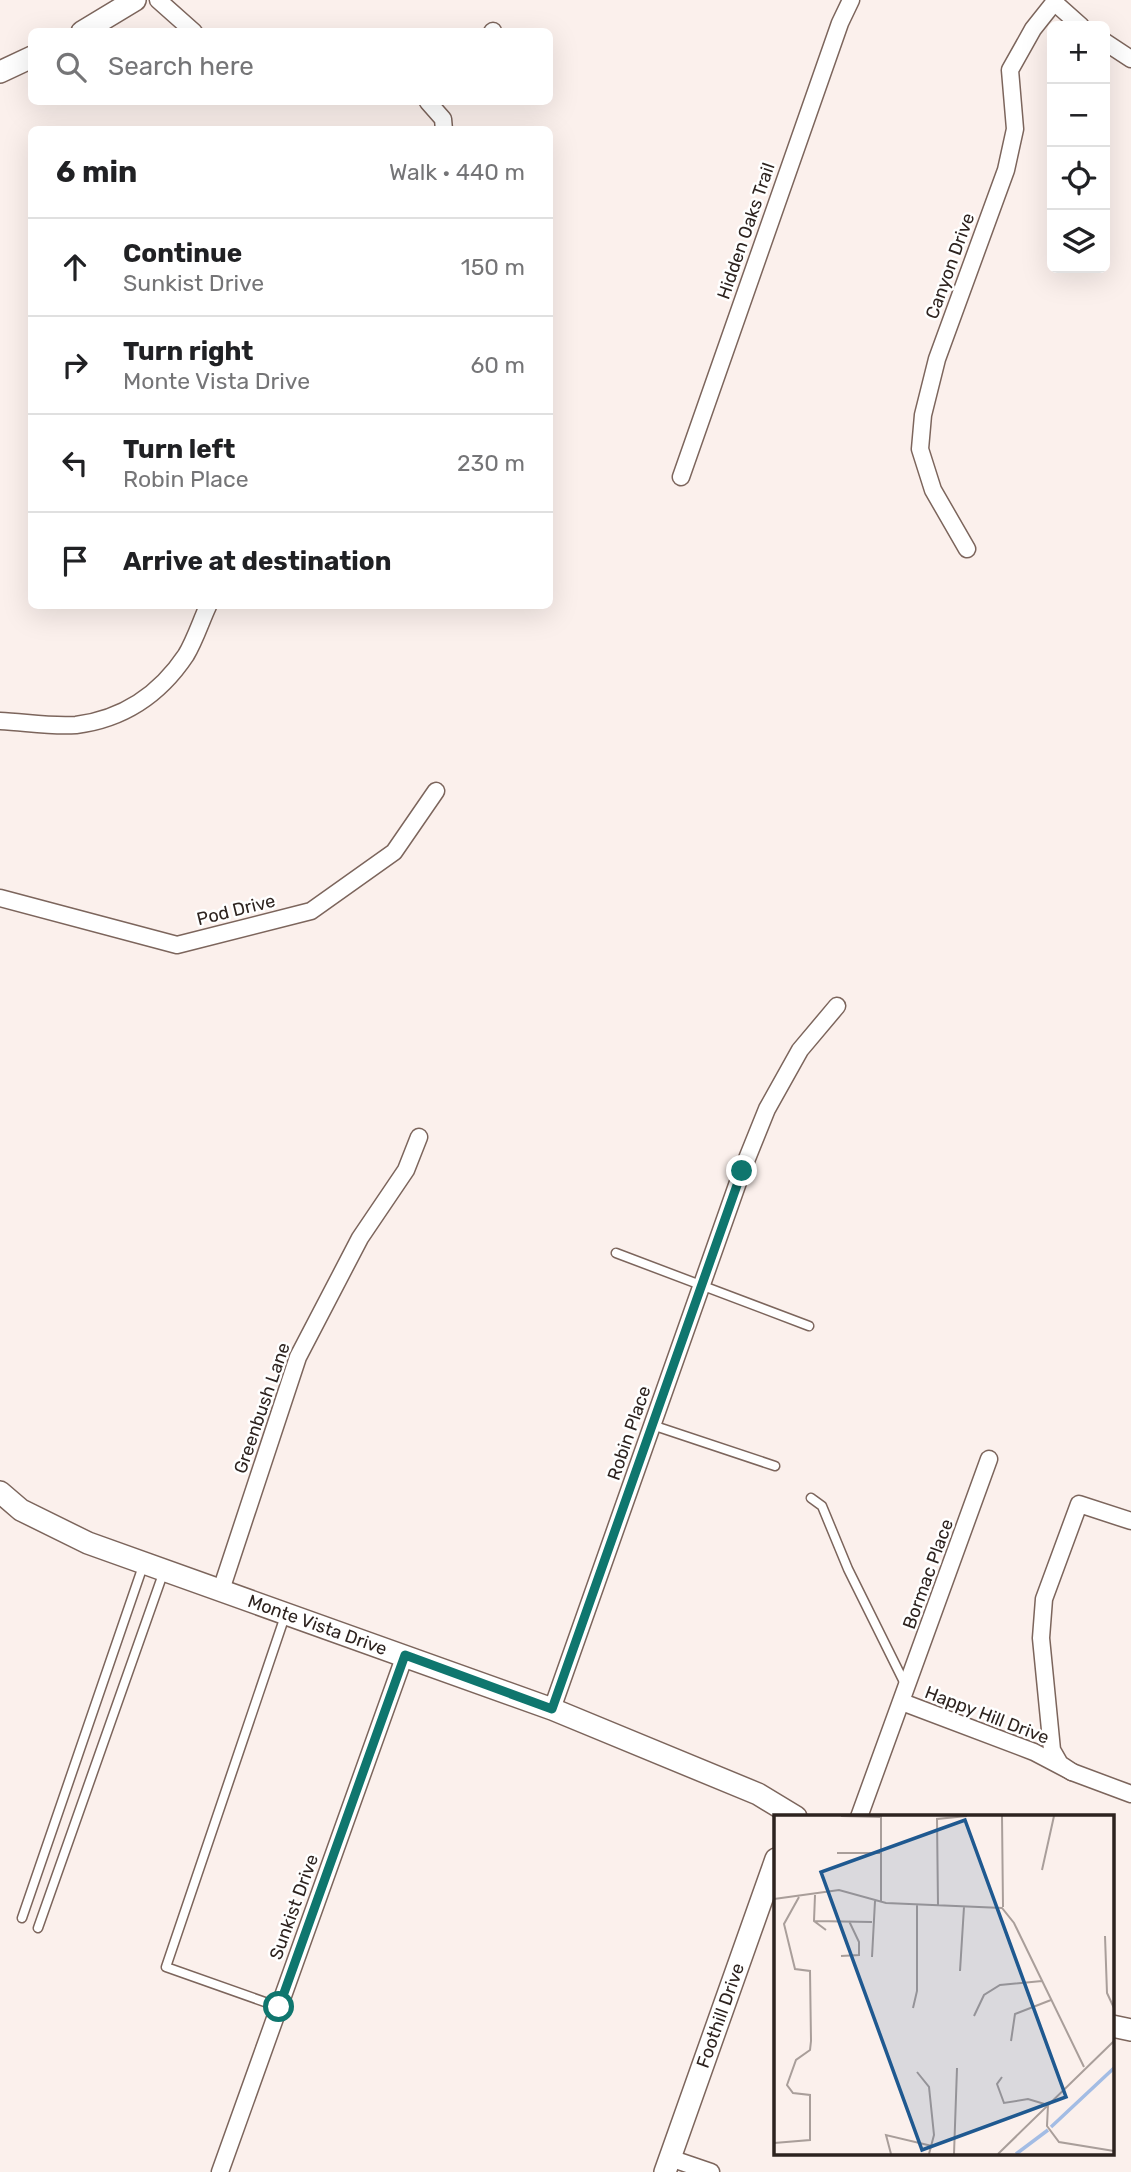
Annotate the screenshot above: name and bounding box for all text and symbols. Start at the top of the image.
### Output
map controls [1047,21,1110,273]
button: + [1047,21,1110,84]
search box [28,28,553,105]
icon: search [52,48,90,86]
text: Search here [108,51,254,82]
button: − [1047,84,1110,147]
button: locate [1047,147,1110,210]
text: 6 min [56,154,137,190]
text: Walk · 440 m [389,158,525,186]
street label: Hidden Oaks Trail [712,160,780,302]
street label: Canyon Drive [921,210,979,322]
button: layers [1047,210,1110,273]
text: Continue [123,238,242,269]
icon: ahead [56,248,94,286]
text: 150 m [461,253,525,281]
text: Sunkist Drive [123,269,264,297]
text: Turn right [123,336,253,367]
icon: right [56,346,94,384]
text: 60 m [470,351,525,379]
text: Monte Vista Drive [123,367,310,395]
text: Turn left [123,434,235,465]
icon: left [56,444,94,482]
text: 230 m [457,449,525,477]
text: Robin Place [123,465,249,493]
icon: arrive [56,542,94,580]
text: Arrive at destination [123,546,391,577]
street label: Pod Drive [194,890,278,930]
route end [726,1155,757,1186]
street label: Greenbush Lane [229,1340,295,1476]
street label: Robin Place [603,1383,655,1483]
street label: Bormac Place [898,1516,958,1632]
street label: Monte Vista Drive [245,1590,390,1660]
street label: Happy Hill Drive [922,1681,1052,1749]
inset map [774,1815,1114,2154]
street label: Sunkist Drive [265,1851,323,1963]
street label: Foothill Drive [692,1960,749,2071]
route start [263,1991,294,2022]

